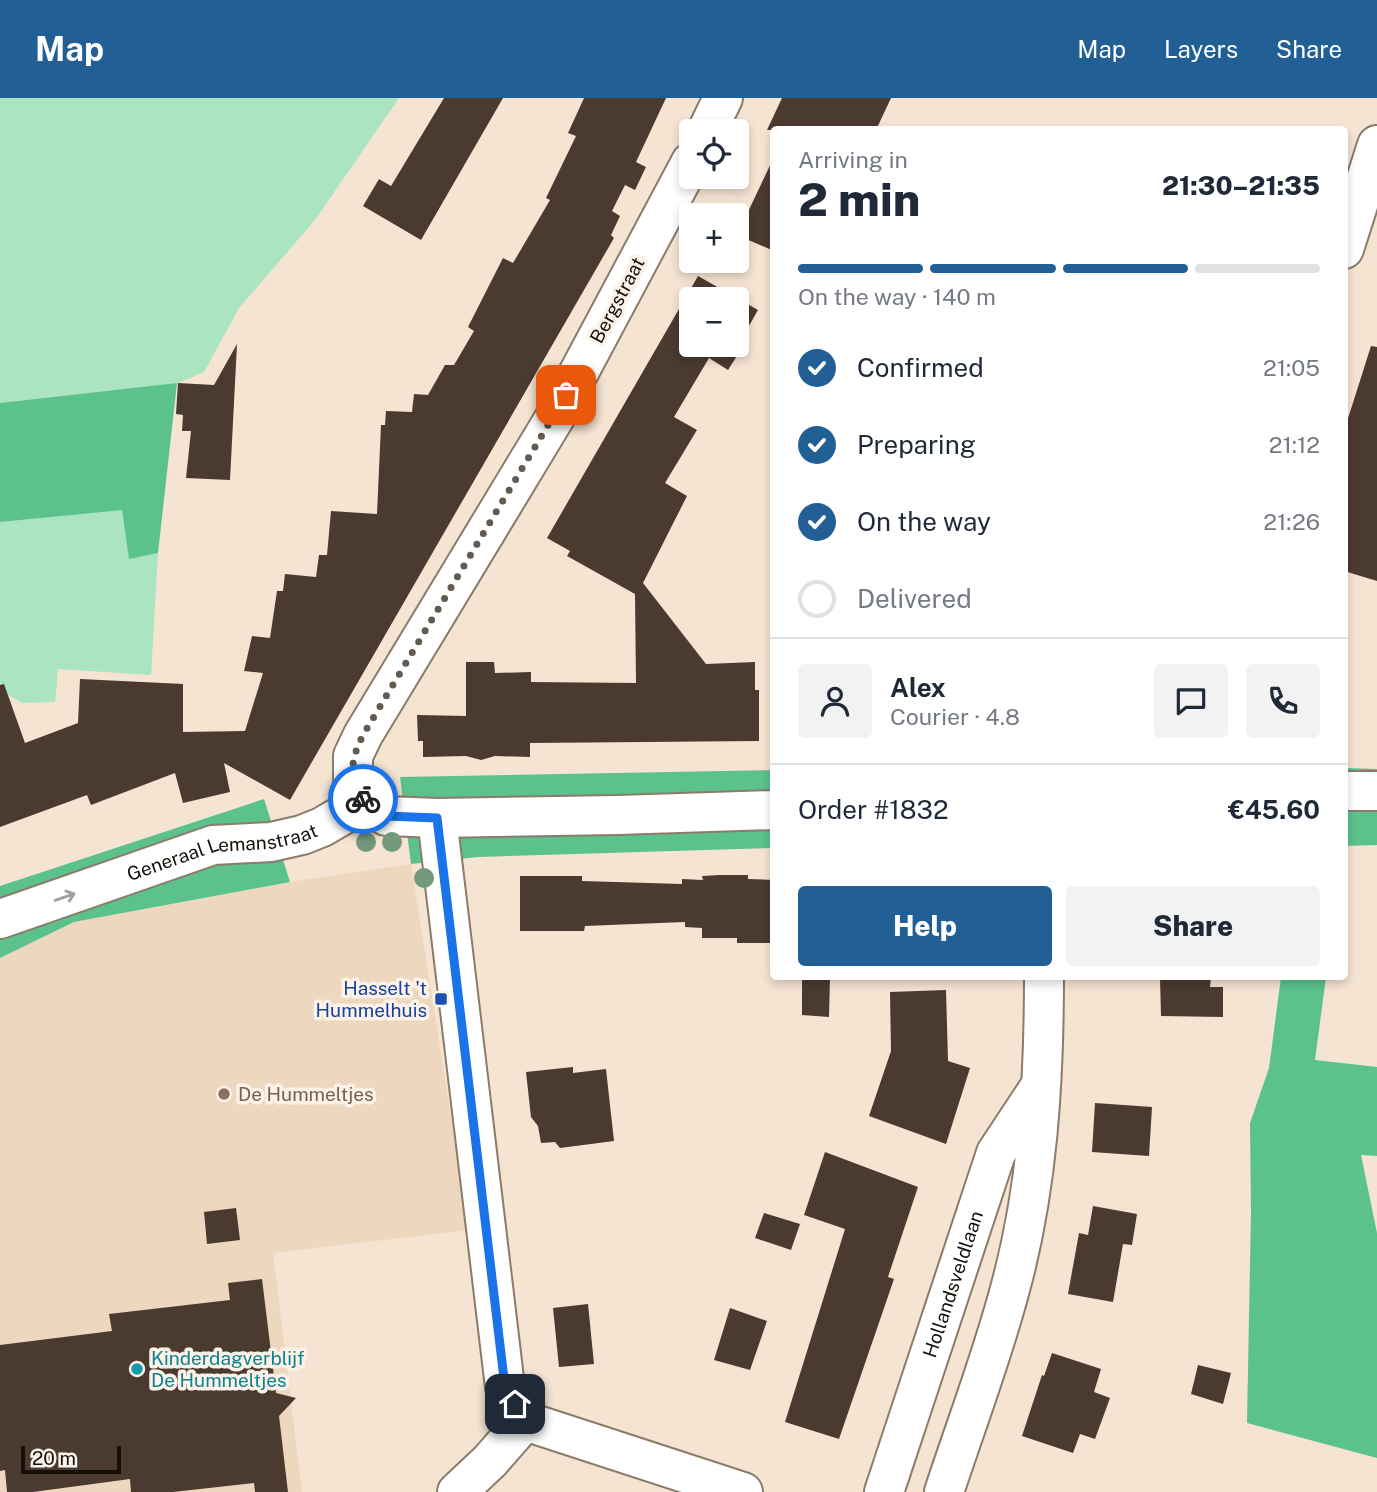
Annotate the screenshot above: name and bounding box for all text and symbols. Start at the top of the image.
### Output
text: Map [35,30,104,68]
text: Map [1077,35,1126,63]
text: Layers [1164,35,1238,63]
text: Share [1276,35,1342,63]
map controls [679,119,749,357]
button: locate [679,119,749,189]
text: Arriving in [798,146,908,173]
text: 21:30–21:35 [1162,170,1320,201]
text: 2 min [798,172,920,226]
button: + [679,203,749,273]
street label: Bergstraat [585,253,649,347]
text: On the way · 140 m [798,283,996,310]
button: − [679,287,749,357]
icon: check [798,349,836,387]
text: Confirmed [857,352,984,383]
text: 21:05 [1263,354,1320,381]
pin [536,365,596,425]
icon: bag [547,376,585,414]
icon: check [798,426,836,464]
text: Preparing [857,429,976,460]
text: 21:12 [1269,431,1320,458]
icon: check [798,503,836,541]
text: On the way [857,506,991,537]
text: 21:26 [1263,508,1320,535]
text: Delivered [857,583,972,614]
button: person [798,664,872,738]
button: chat [1154,664,1228,738]
button: phone [1246,664,1320,738]
text: Alex [890,672,946,703]
text: Courier · 4.8 [890,703,1020,730]
courier [328,764,398,834]
icon: bike [344,780,382,818]
text: Order #1832 [798,794,948,825]
text: €45.60 [1228,794,1320,825]
street label: Generaal Lemanstraat [124,819,321,885]
button: Help [798,886,1052,966]
button: Share [1066,886,1320,966]
one-way arrow [53,890,75,902]
place label: Hasselt 't Hummelhuis [316,977,427,1021]
marker: Hasselt 't Hummelhuis [433,991,449,1007]
place label: De Hummeltjes [238,1083,374,1105]
marker: De Hummeltjes [216,1086,232,1102]
street label: Hollandsveldlaan [918,1208,987,1360]
place label: Kinderdagverblijf De Hummeltjes [151,1347,305,1391]
marker: Kinderdagverblijf De Hummeltjes [129,1361,145,1377]
pin [485,1374,545,1434]
icon: home [496,1385,534,1423]
scale bar [21,1443,121,1475]
text: 20 m [32,1447,76,1469]

